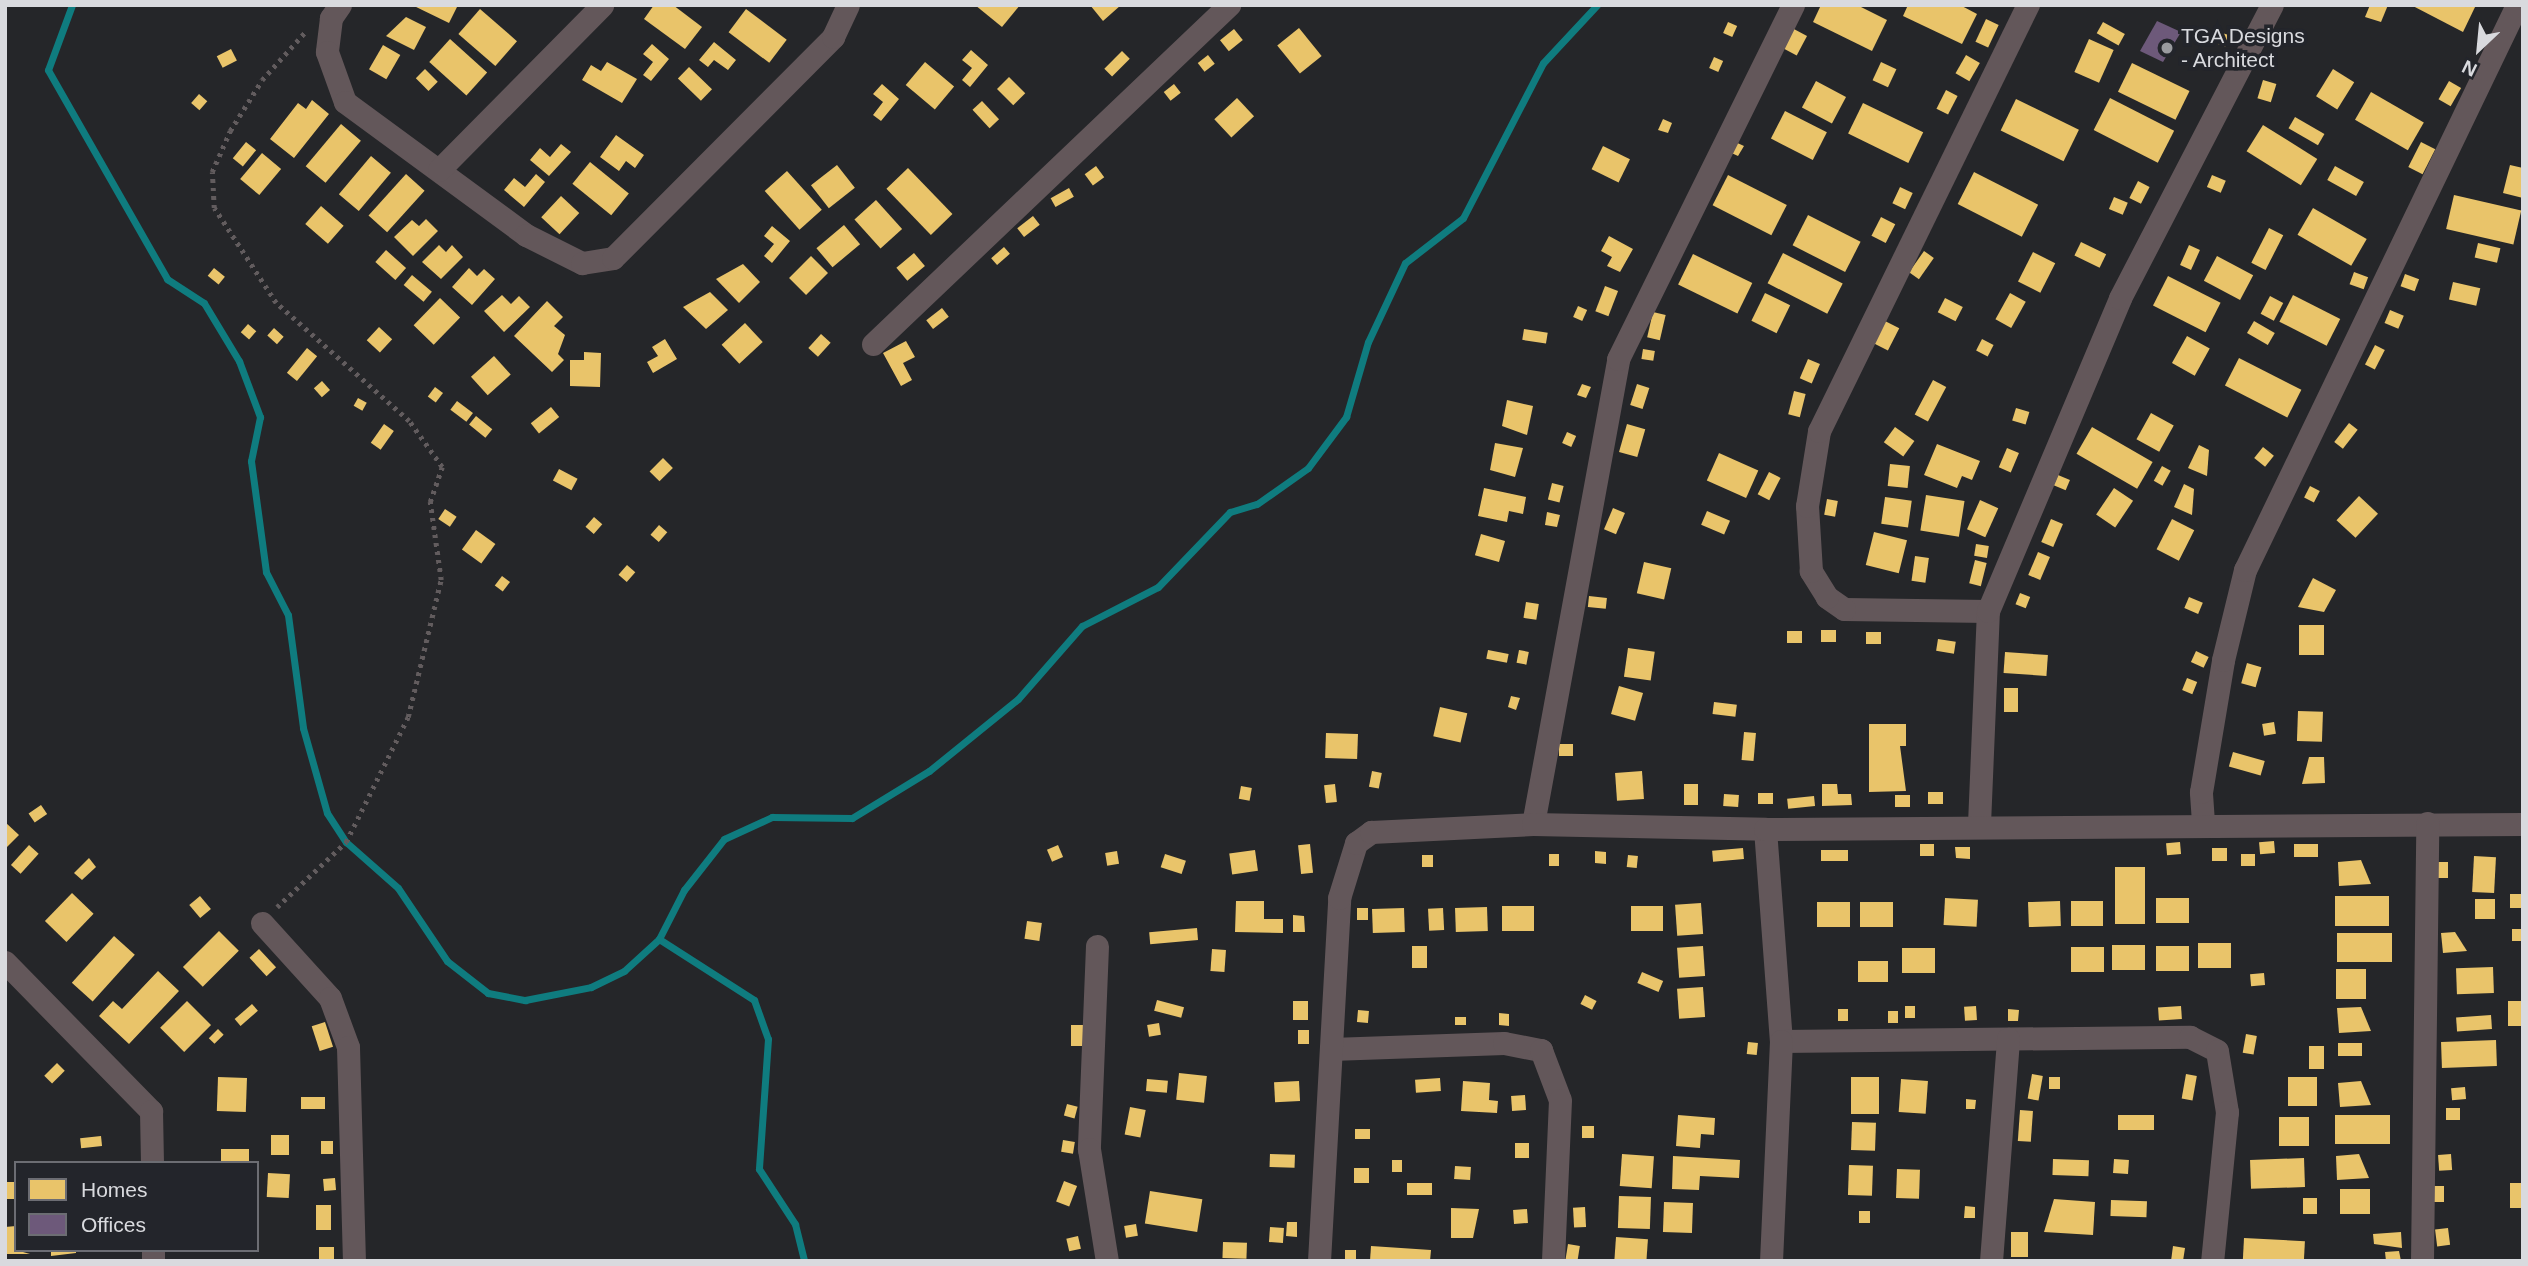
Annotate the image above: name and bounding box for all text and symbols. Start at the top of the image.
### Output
north arrow [2444,14,2514,84]
place label: TGA Designs - Architect [2181,23,2306,73]
marker: TGA Designs - Architect [2159,40,2175,56]
text: N [2459,56,2480,81]
legend [14,1161,259,1252]
text: Homes [81,1178,148,1201]
text: Offices [81,1213,146,1236]

